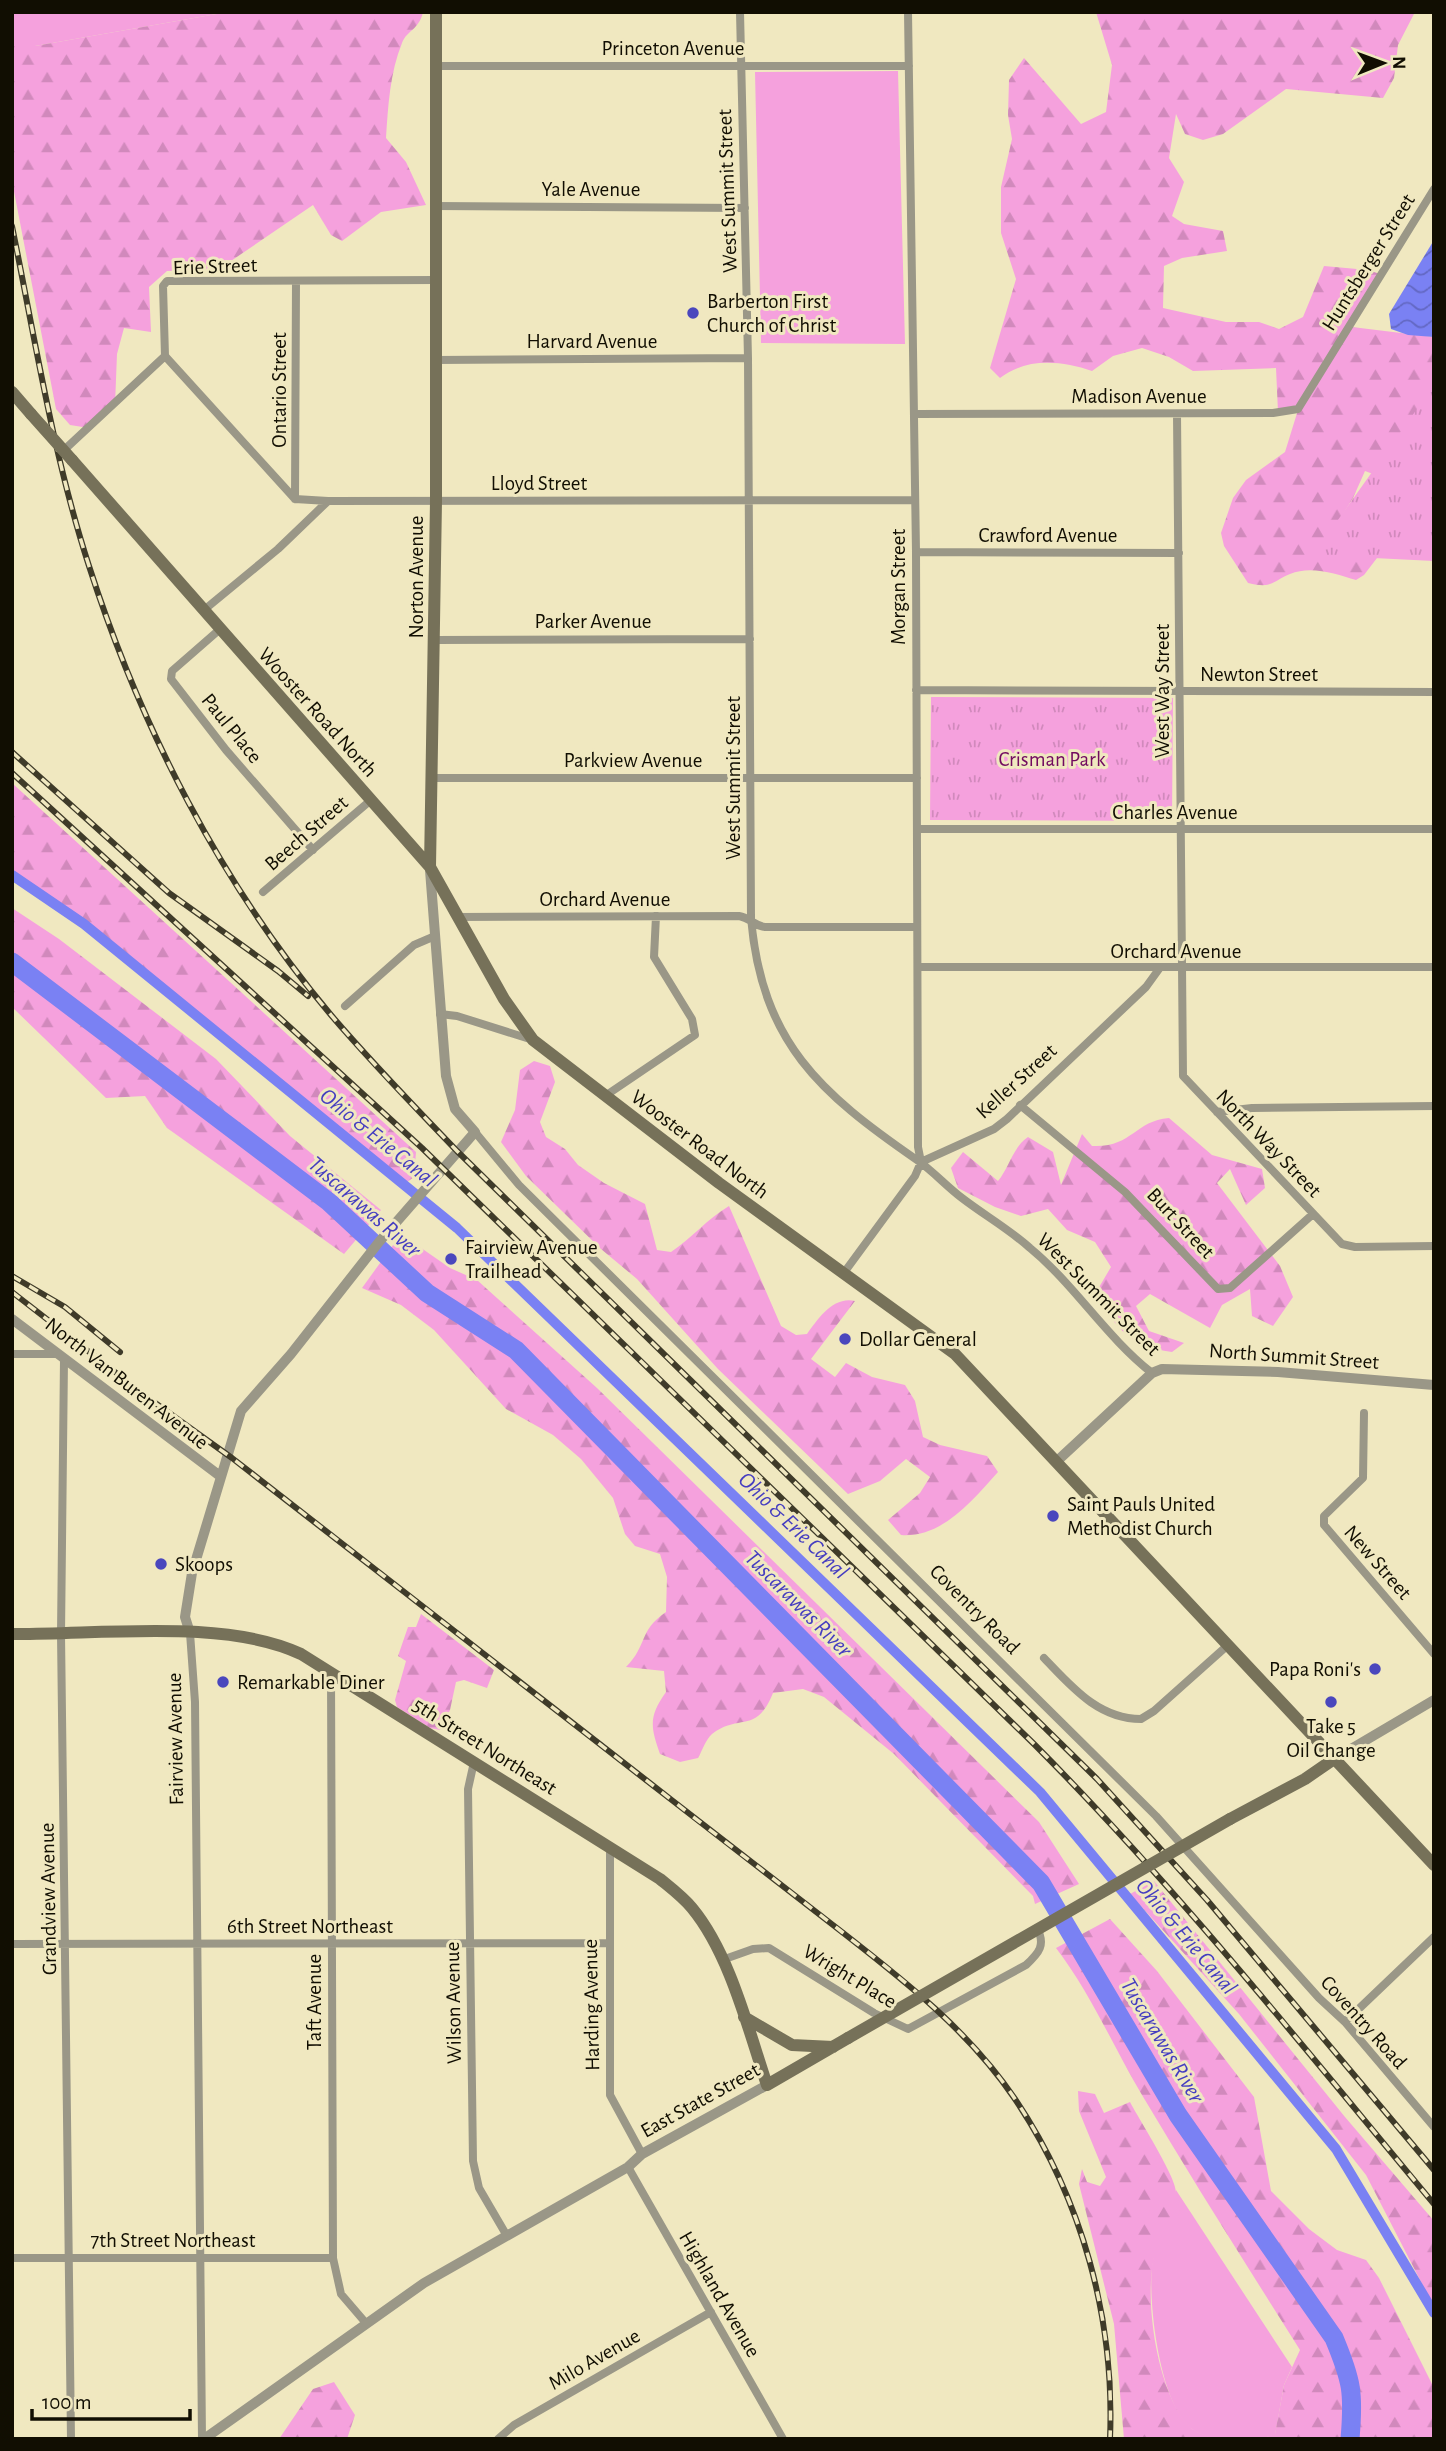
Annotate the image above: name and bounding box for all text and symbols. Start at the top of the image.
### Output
north arrow [1348,28,1418,98]
street label: Princeton Avenue [601,38,745,59]
text: N [1389,56,1408,70]
street label: West Summit Street [714,108,741,273]
street label: Yale Avenue [542,179,641,200]
street label: Huntsberger Street [1318,190,1419,334]
street label: Erie Street [172,255,258,278]
place label: Barberton First Church of Christ [707,291,837,336]
marker: Barberton First Church of Christ [685,305,701,321]
street label: Harvard Avenue [527,331,657,352]
street label: Ontario Street [269,332,290,448]
street label: Madison Avenue [1071,386,1207,407]
street label: Lloyd Street [491,473,587,494]
street label: Norton Avenue [406,516,427,638]
street label: Crawford Avenue [978,525,1118,546]
street label: Morgan Street [888,529,909,645]
street label: Parker Avenue [534,611,652,632]
street label: West Way Street [1152,624,1173,758]
street label: Wooster Road North [254,644,381,781]
street label: Newton Street [1200,664,1318,685]
street label: Paul Place [197,689,266,767]
street label: West Summit Street [723,696,744,860]
park label: Crisman Park [999,749,1106,770]
street label: Parkview Avenue [564,750,702,771]
street label: Beech Street [261,792,352,875]
street label: Charles Avenue [1112,802,1238,823]
street label: Orchard Avenue [540,889,670,910]
street label: Orchard Avenue [1111,941,1241,962]
street label: Keller Street [972,1040,1061,1123]
water label: Ohio & Erie Canal [315,1084,441,1192]
street label: North Way Street [1212,1085,1325,1201]
street label: Wooster Road North [627,1086,772,1203]
water label: Tuscarawas River [303,1152,425,1262]
street label: Burt Street [1143,1184,1219,1263]
street label: West Summit Street [1033,1229,1164,1360]
place label: Fairview Avenue Trailhead [465,1237,598,1282]
marker: Fairview Avenue Trailhead [443,1251,459,1267]
street label: North Van Buren Avenue [41,1314,212,1453]
place label: Dollar General [859,1329,977,1350]
marker: Dollar General [837,1331,853,1347]
street label: North Summit Street [1208,1340,1380,1373]
water label: Ohio & Erie Canal [733,1468,853,1584]
place label: Saint Pauls United Methodist Church [1067,1494,1215,1539]
marker: Saint Pauls United Methodist Church [1045,1508,1061,1524]
street label: New Street [1340,1521,1415,1604]
water label: Tuscarawas River [740,1546,856,1662]
place label: Skoops [175,1554,233,1575]
marker: Skoops [153,1556,169,1572]
street label: Coventry Road [926,1560,1024,1658]
place label: Papa Roni's [1269,1659,1361,1680]
marker: Papa Roni's [1367,1661,1383,1677]
street label: Fairview Avenue [164,1672,187,1806]
place label: Remarkable Diner [237,1672,385,1693]
marker: Remarkable Diner [215,1674,231,1690]
street label: 5th Street Northeast [409,1694,561,1799]
marker: Take 5 Oil Change [1323,1694,1339,1710]
place label: Take 5 Oil Change [1286,1716,1376,1761]
street label: Grandview Avenue [37,1823,60,1975]
water label: Ohio & Erie Canal [1131,1875,1241,1999]
street label: 6th Street Northeast [227,1916,393,1937]
street label: Harding Avenue [580,1939,603,2071]
street label: Wright Place [800,1941,900,2012]
street label: Wilson Avenue [442,1942,465,2064]
street label: Taft Avenue [304,1954,325,2050]
street label: Coventry Road [1316,1972,1411,2073]
water label: Tuscarawas River [1116,1975,1208,2107]
street label: East State Street [637,2059,764,2142]
street label: Highland Avenue [675,2228,764,2361]
street label: 7th Street Northeast [90,2230,256,2251]
street label: Milo Avenue [545,2325,644,2394]
scale bar [32,2378,189,2422]
text: 100 m [42,2392,92,2413]

